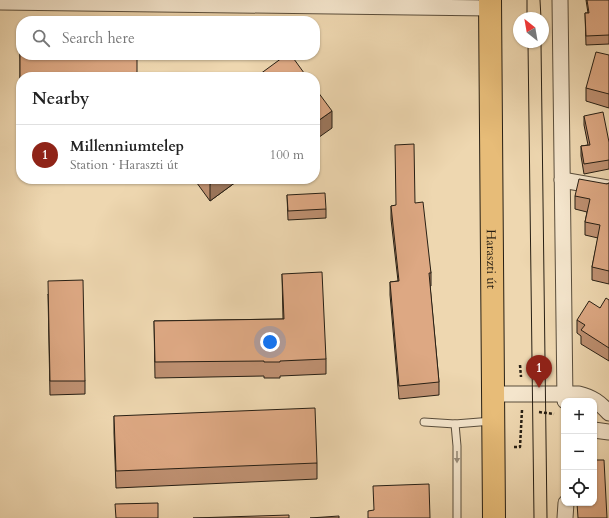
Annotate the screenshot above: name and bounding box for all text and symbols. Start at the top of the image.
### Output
north arrow [513,12,549,48]
search box [16,16,320,60]
icon: search [30,27,52,49]
text: Search here [62,28,135,48]
text: Nearby [32,87,89,110]
text: Millenniumtelep [70,136,184,156]
text: 1 [42,146,48,164]
text: 100 m [270,146,304,164]
text: Station · Haraszti út [70,156,178,174]
street label: Haraszti út [482,229,500,289]
your location [260,332,280,352]
pin: 1 [526,355,552,388]
map controls [561,398,597,506]
button: + [561,398,597,434]
button: − [561,434,597,470]
one-way arrow [454,451,460,464]
button: locate [561,470,597,506]

